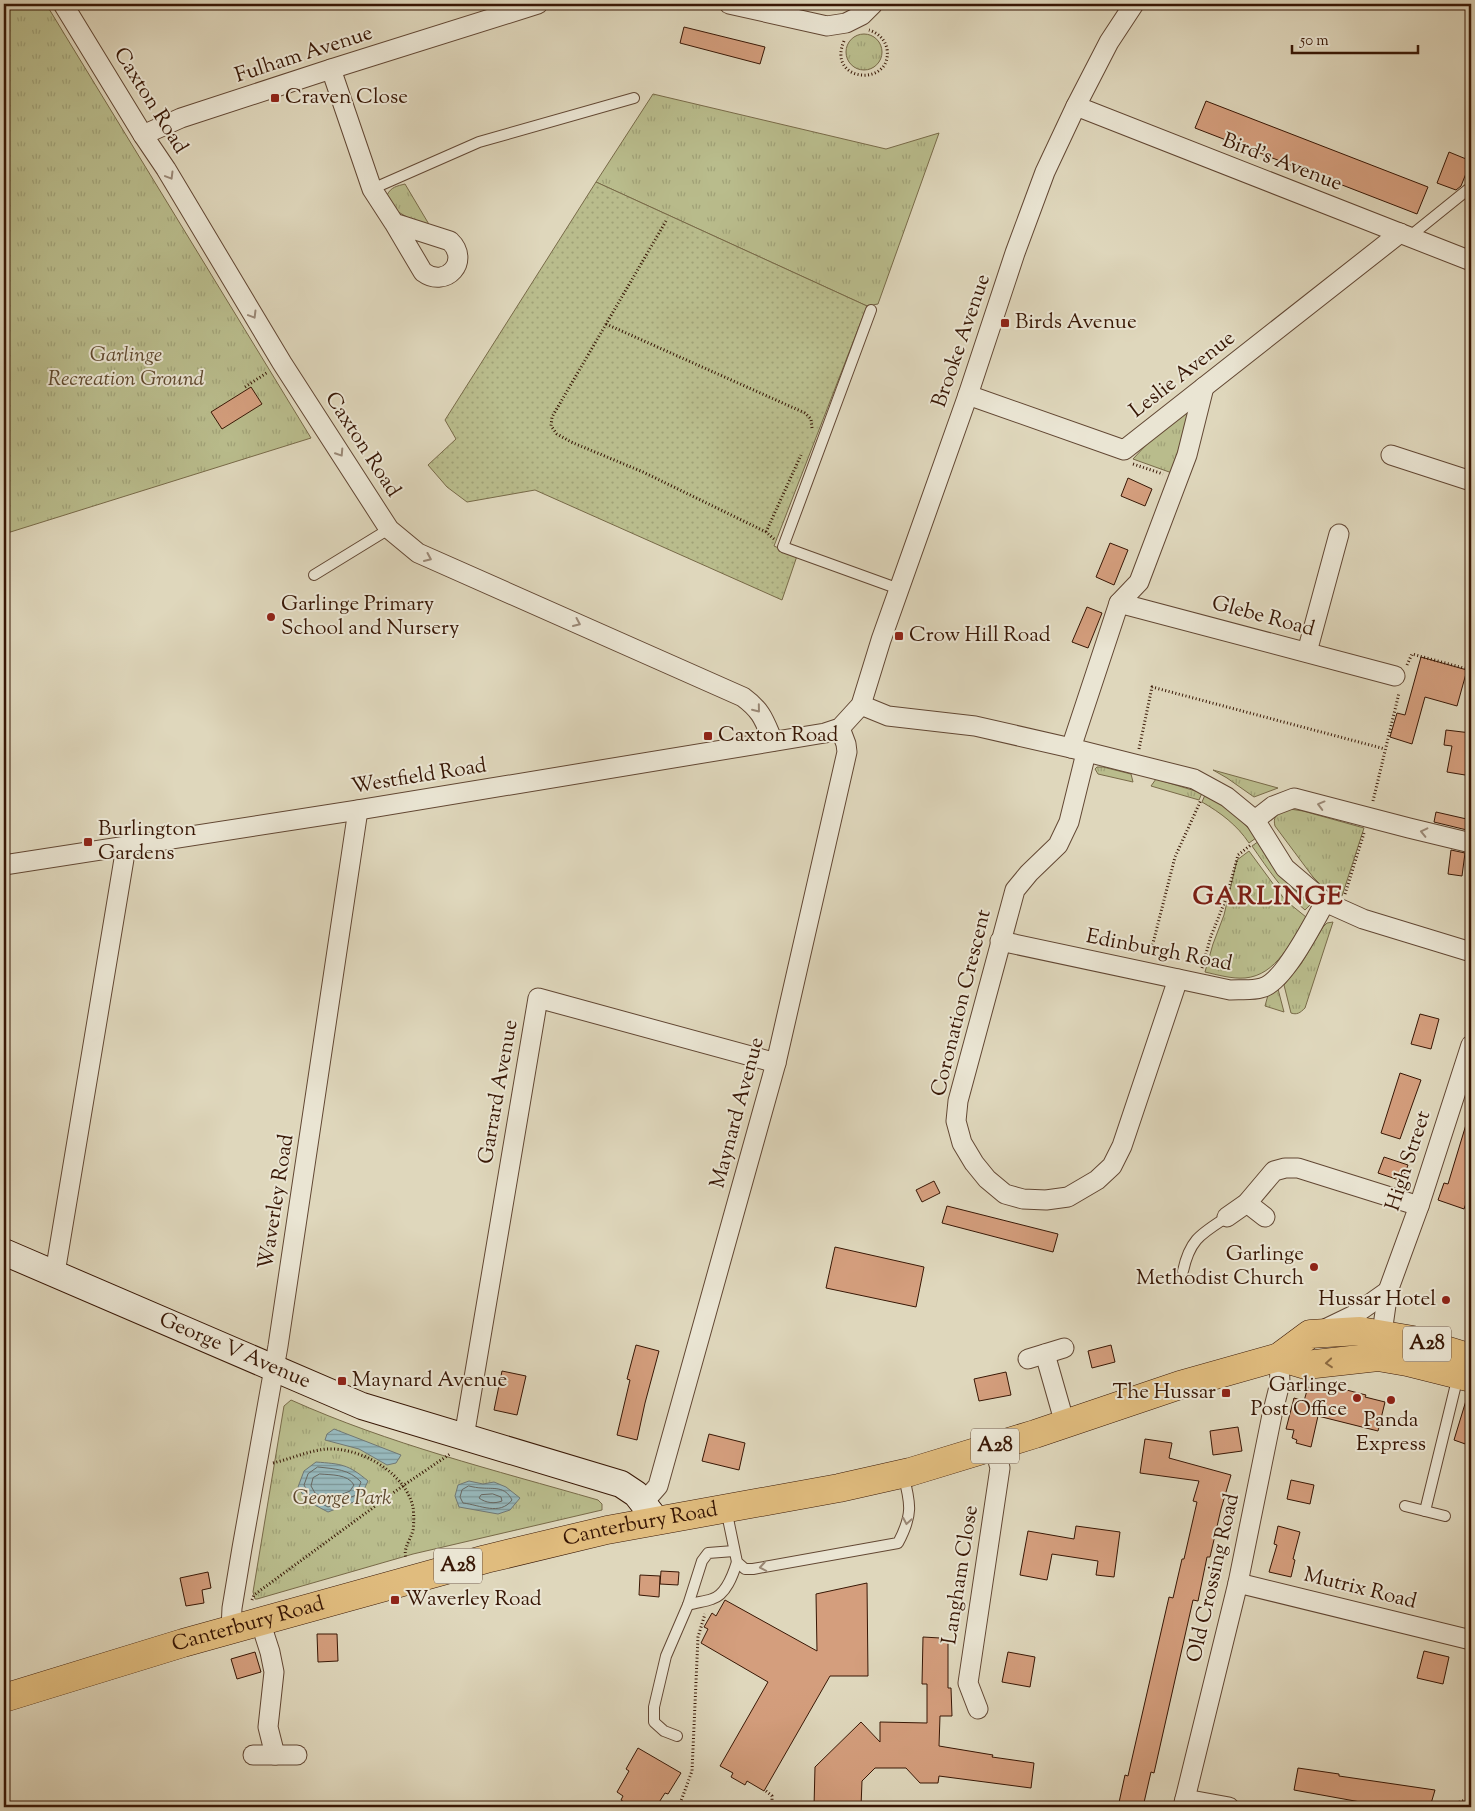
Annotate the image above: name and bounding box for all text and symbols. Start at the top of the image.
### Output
street label: Fulham Avenue [231,19,377,91]
scale bar [1292,22,1419,54]
text: 50 m [1299,31,1329,52]
street label: Caxton Road [105,42,195,160]
place label: Craven Close [285,83,408,113]
marker: Craven Close [269,92,281,104]
street label: Bird's Avenue [1218,126,1346,200]
one-way arrow [163,170,173,179]
street label: Brooke Avenue [925,270,999,412]
place label: Birds Avenue [1015,308,1137,338]
one-way arrow [247,309,257,318]
marker: Birds Avenue [999,317,1011,329]
street label: Leslie Avenue [1124,324,1242,426]
park label: Garlinge Recreation Ground [48,341,205,395]
street label: Caxton Road [317,386,407,504]
one-way arrow [333,447,343,456]
one-way arrow [423,551,432,562]
street label: Glebe Road [1208,589,1318,645]
place label: Garlinge Primary School and Nursery [281,590,460,644]
marker: Garlinge Primary School and Nursery [265,611,277,623]
one-way arrow [572,617,581,628]
place label: Crow Hill Road [909,621,1051,651]
marker: Crow Hill Road [893,630,905,642]
one-way arrow [751,704,760,713]
place label: Caxton Road [718,721,839,751]
marker: Caxton Road [702,730,714,742]
street label: Westfield Road [349,751,489,803]
one-way arrow [1317,800,1326,811]
place label: Burlington Gardens [98,815,196,869]
one-way arrow [1419,827,1428,838]
marker: Burlington Gardens [82,836,94,848]
district label: GARLINGE [1193,879,1343,916]
street label: Coronation Crescent [924,906,1000,1100]
street label: Edinburgh Road [1083,922,1235,980]
street label: Garrard Avenue [472,1017,526,1167]
street label: Maynard Avenue [703,1034,773,1192]
street label: High Street [1379,1107,1439,1215]
street label: Waverley Road [251,1132,303,1272]
place label: Garlinge Methodist Church [1136,1240,1304,1294]
marker: Garlinge Methodist Church [1308,1261,1320,1273]
place label: Hussar Hotel [1318,1285,1436,1315]
marker: Hussar Hotel [1440,1294,1452,1306]
street label: George V Avenue [154,1305,315,1397]
road number: A28 [1403,1326,1451,1362]
one-way arrow [1325,1357,1333,1368]
place label: Maynard Avenue [352,1366,507,1396]
place label: Garlinge Post Office [1251,1371,1347,1425]
marker: Maynard Avenue [336,1375,348,1387]
place label: The Hussar [1112,1378,1216,1408]
marker: The Hussar [1220,1387,1232,1399]
marker: Garlinge Post Office [1351,1392,1363,1404]
marker: Panda Express [1385,1394,1397,1406]
place label: Panda Express [1356,1406,1426,1460]
road number: A28 [971,1428,1019,1464]
park label: George Park [293,1484,392,1514]
street label: Old Crossing Road [1180,1490,1248,1665]
street label: Canterbury Road [560,1495,720,1555]
street label: Langham Close [935,1503,987,1647]
one-way arrow [903,1516,913,1525]
road number: A28 [434,1548,482,1584]
street label: Mutrix Road [1300,1560,1420,1618]
one-way arrow [758,1562,767,1572]
place label: Waverley Road [405,1585,542,1615]
street label: Canterbury Road [168,1589,328,1660]
marker: Waverley Road [389,1594,401,1606]

